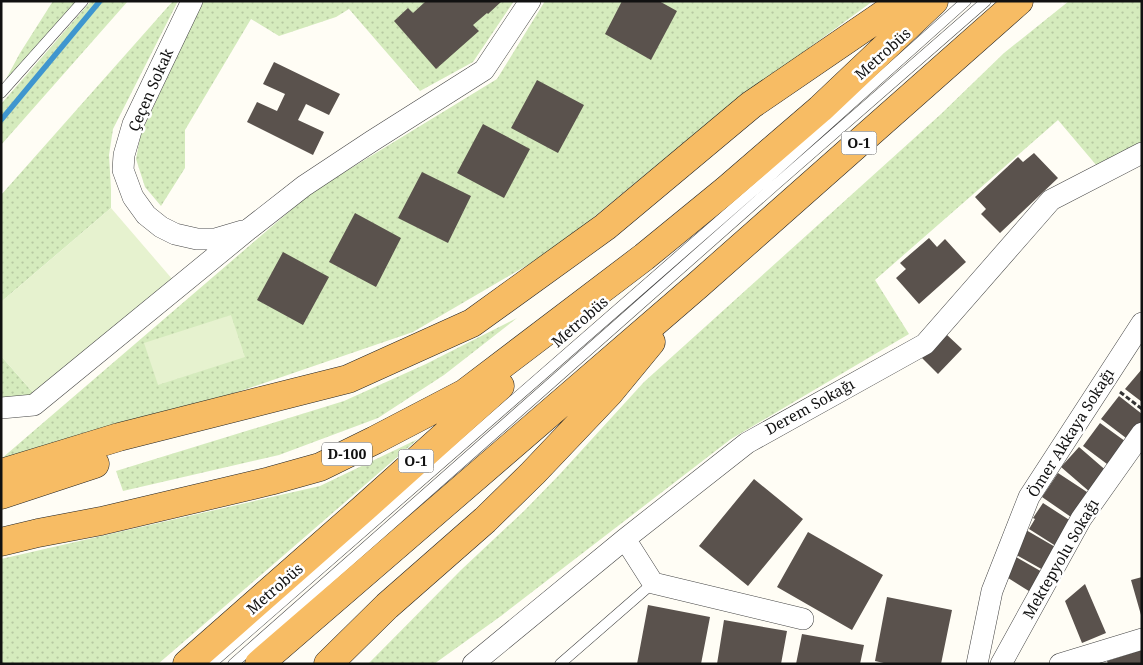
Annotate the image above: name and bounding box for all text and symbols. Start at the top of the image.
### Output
street label: Metrobüs [850,23,915,84]
street label: Çeçen Sokak [123,45,177,134]
road number: O-1 [842,132,876,154]
street label: Metrobüs [547,291,612,351]
street label: Ömer Akkaya Sokağı [1022,364,1118,501]
street label: Derem Sokağı [761,373,858,439]
road number: D-100 [322,442,372,466]
road number: O-1 [398,450,434,472]
street label: Mektepyolu Sokağı [1018,495,1103,622]
street label: Metrobüs [242,558,307,618]

